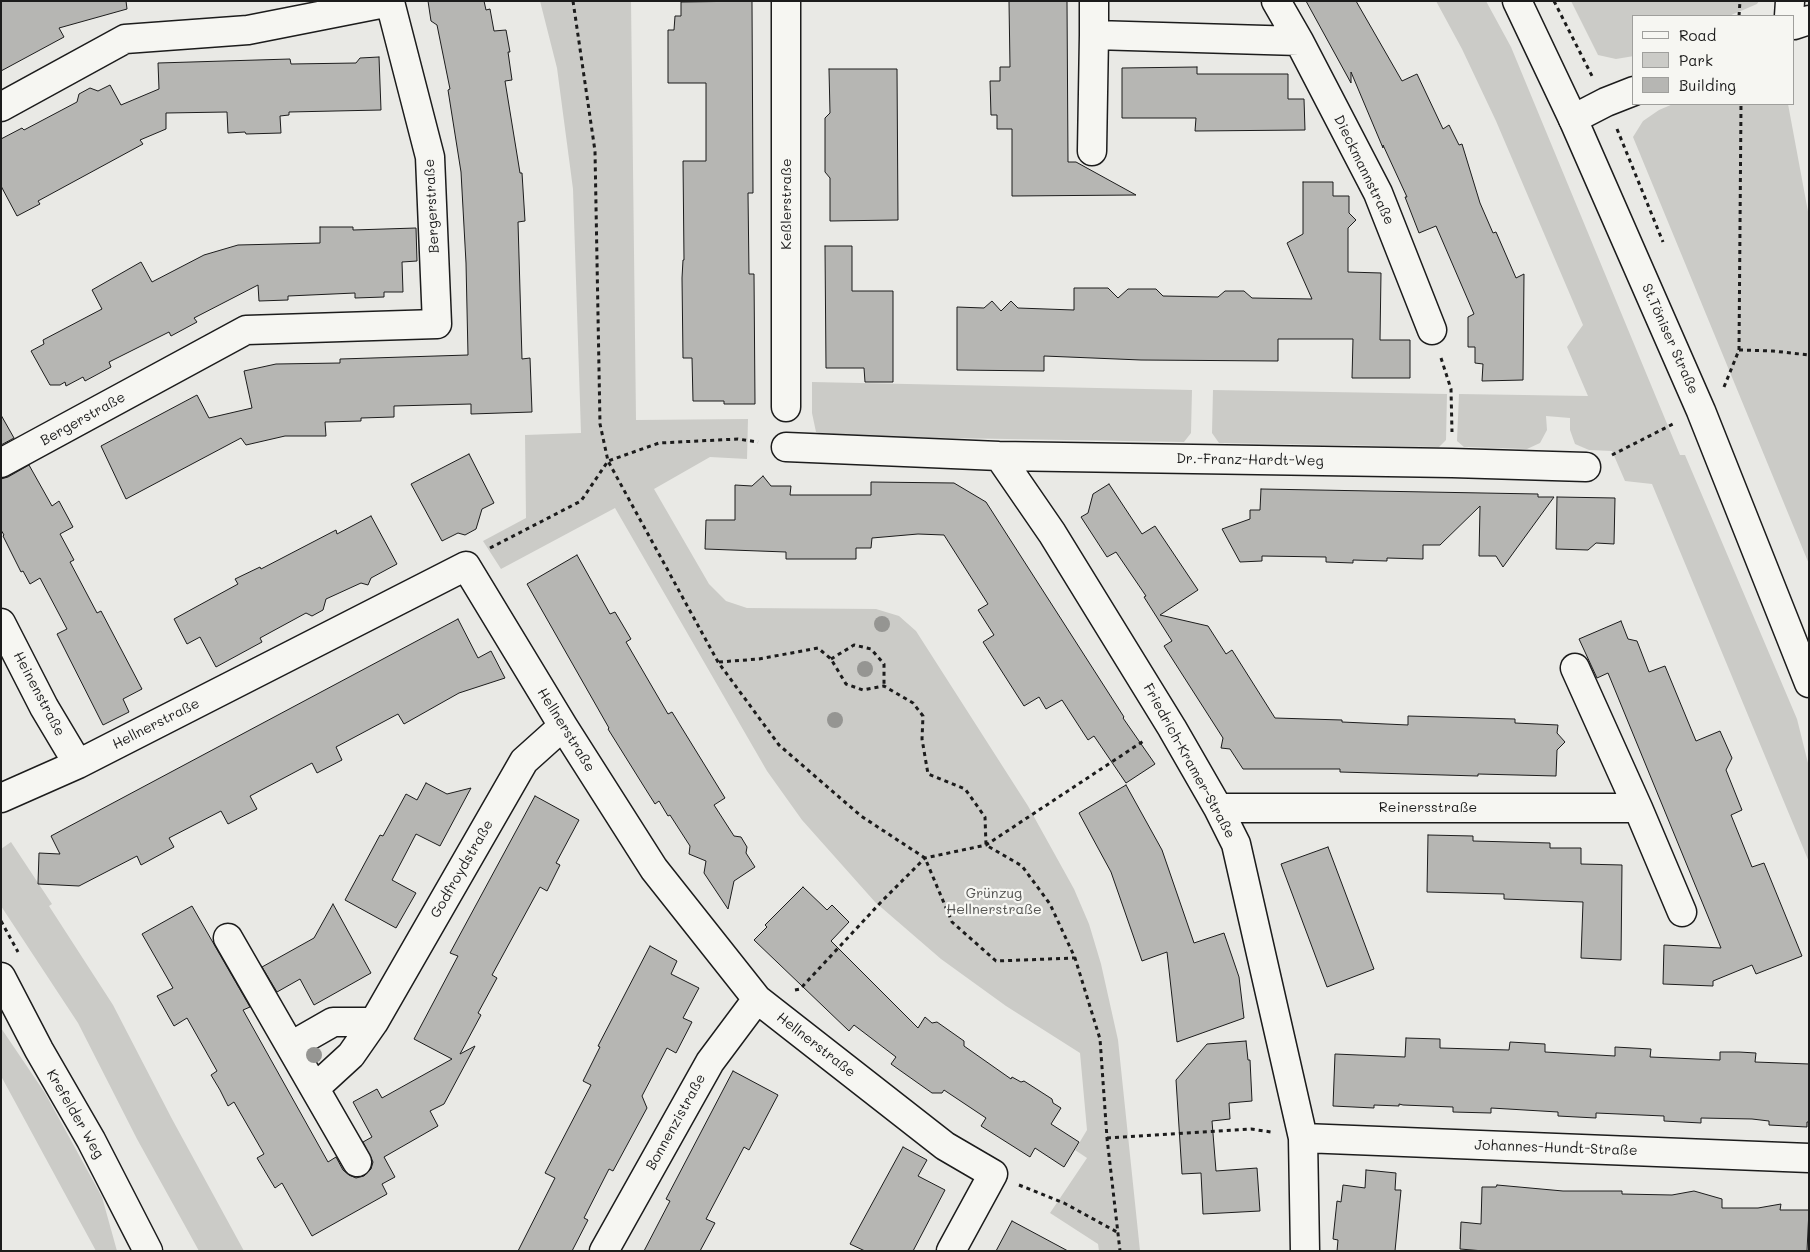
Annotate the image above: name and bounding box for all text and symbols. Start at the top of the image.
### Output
legend [1632,15,1795,105]
text: Road [1679,25,1716,45]
text: Park [1679,50,1713,70]
text: Building [1679,75,1736,95]
street label: Dieckmannstraße [1330,112,1398,228]
street label: Bergerstraße [421,158,443,254]
street label: Keßlerstraße [779,158,795,250]
street label: St.Töniser Straße [1638,281,1702,397]
street label: Bergerstraße [38,389,128,449]
street label: Dr.-Franz-Hardt-Weg [1176,450,1324,470]
street label: Heinenstraße [10,649,68,739]
street label: Friedrich-Kramer-Straße [1139,681,1239,841]
street label: Hellnerstraße [534,685,598,775]
street label: Hellnerstraße [110,695,202,753]
street label: Reinersstraße [1379,800,1477,816]
street label: Godfroydstraße [427,817,497,921]
park label: Grünzug Hellnerstraße [946,886,1042,919]
street label: Hellnerstraße [773,1009,859,1081]
street label: Krefelder Weg [43,1067,107,1161]
street label: Bonnenzistraße [643,1071,709,1173]
street label: Johannes-Hundt-Straße [1474,1137,1638,1159]

